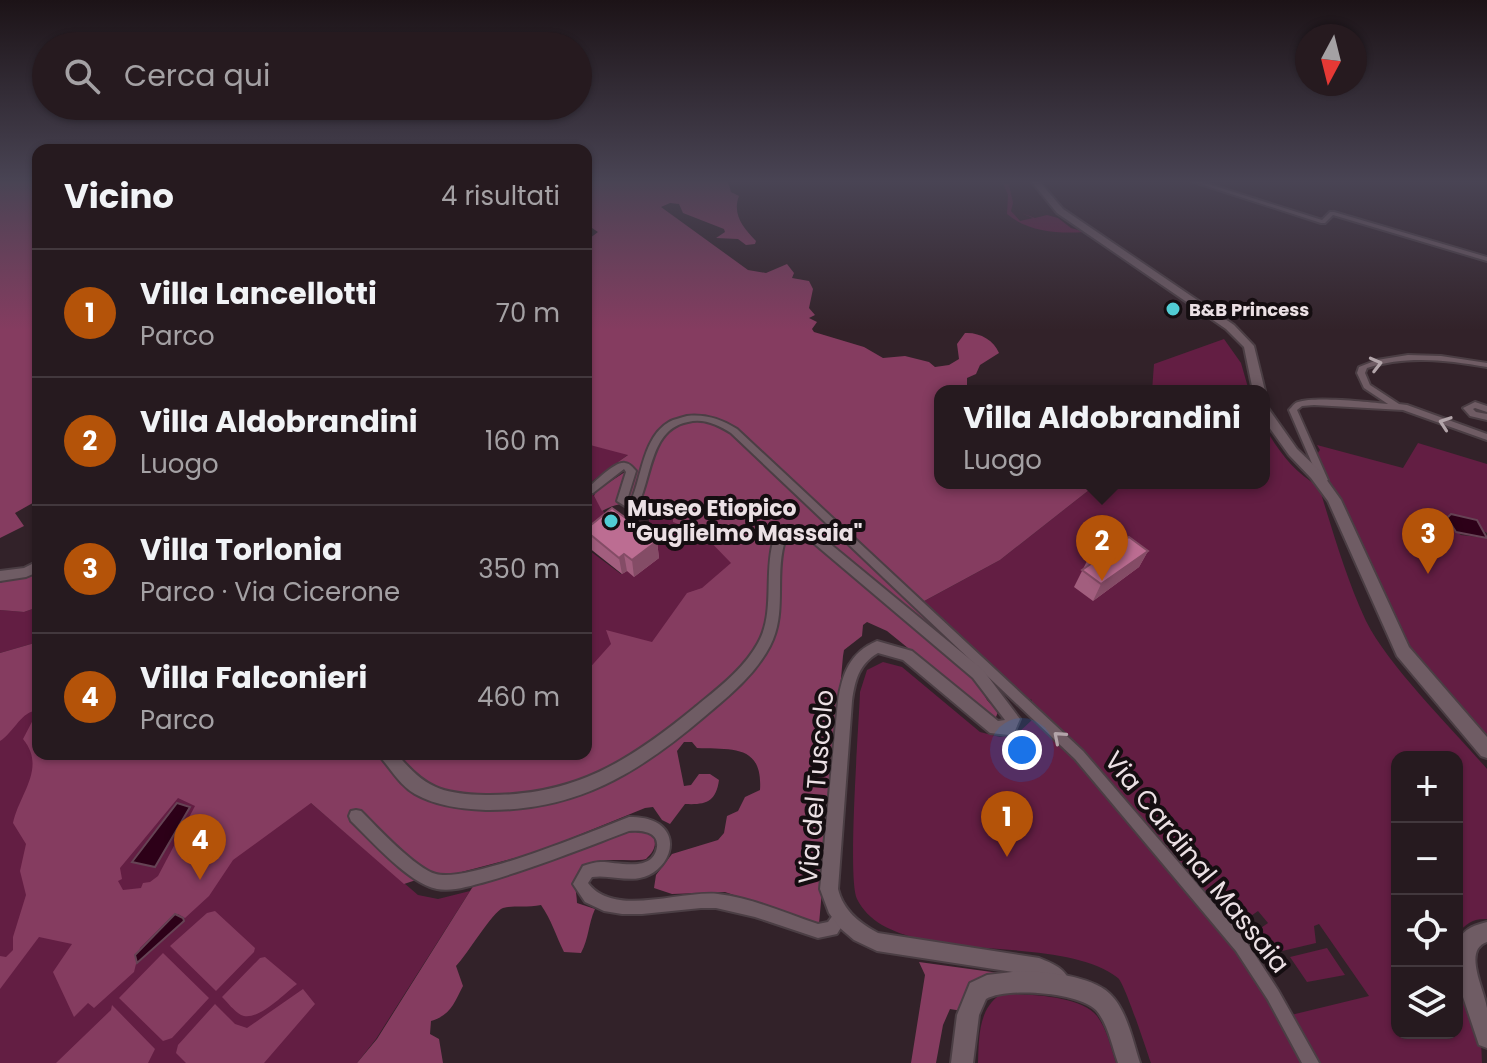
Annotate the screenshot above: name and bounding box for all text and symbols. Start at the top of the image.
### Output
north arrow [1295,24,1367,96]
search box [32,32,592,120]
icon: search [60,54,104,98]
text: Cerca qui [124,54,270,97]
text: Vicino [64,172,174,220]
text: 4 risultati [441,178,560,214]
text: Villa Lancellotti [140,272,377,315]
text: 1 [85,295,95,331]
text: 70 m [496,295,560,331]
place label: B&B Princess [1189,297,1309,322]
marker: B&B Princess [1164,300,1182,318]
text: Parco [140,318,215,354]
one-way arrow [1369,357,1383,374]
popup [934,385,1270,489]
text: Villa Aldobrandini [963,396,1241,439]
text: Villa Aldobrandini [140,400,418,443]
one-way arrow [1439,416,1453,432]
text: 2 [83,423,97,459]
text: 160 m [485,423,560,459]
text: Luogo [963,442,1042,478]
text: Luogo [140,446,219,482]
place label: Museo Etiopico "Guglielmo Massaia" [627,493,863,549]
pin: 3 [1402,508,1454,574]
marker: Museo Etiopico "Guglielmo Massaia" [602,512,620,530]
pin: 2 [1076,515,1128,581]
text: Villa Torlonia [140,528,342,571]
text: 3 [82,551,98,587]
text: 350 m [478,551,560,587]
text: Parco · Via Cicerone [140,574,400,610]
text: Villa Falconieri [140,656,367,699]
text: 4 [81,679,99,715]
text: 460 m [477,679,560,715]
street label: Via del Tuscolo [790,688,842,886]
text: Parco [140,702,215,738]
your location [1002,730,1042,770]
one-way arrow [1053,732,1068,747]
street label: Via Cardinal Massaia [1096,743,1298,981]
map controls [1391,751,1463,1039]
button: + [1391,751,1463,823]
pin: 1 [981,791,1033,857]
pin: 4 [174,814,226,880]
button: − [1391,823,1463,895]
button: locate [1391,895,1463,967]
button: layers [1391,967,1463,1039]

